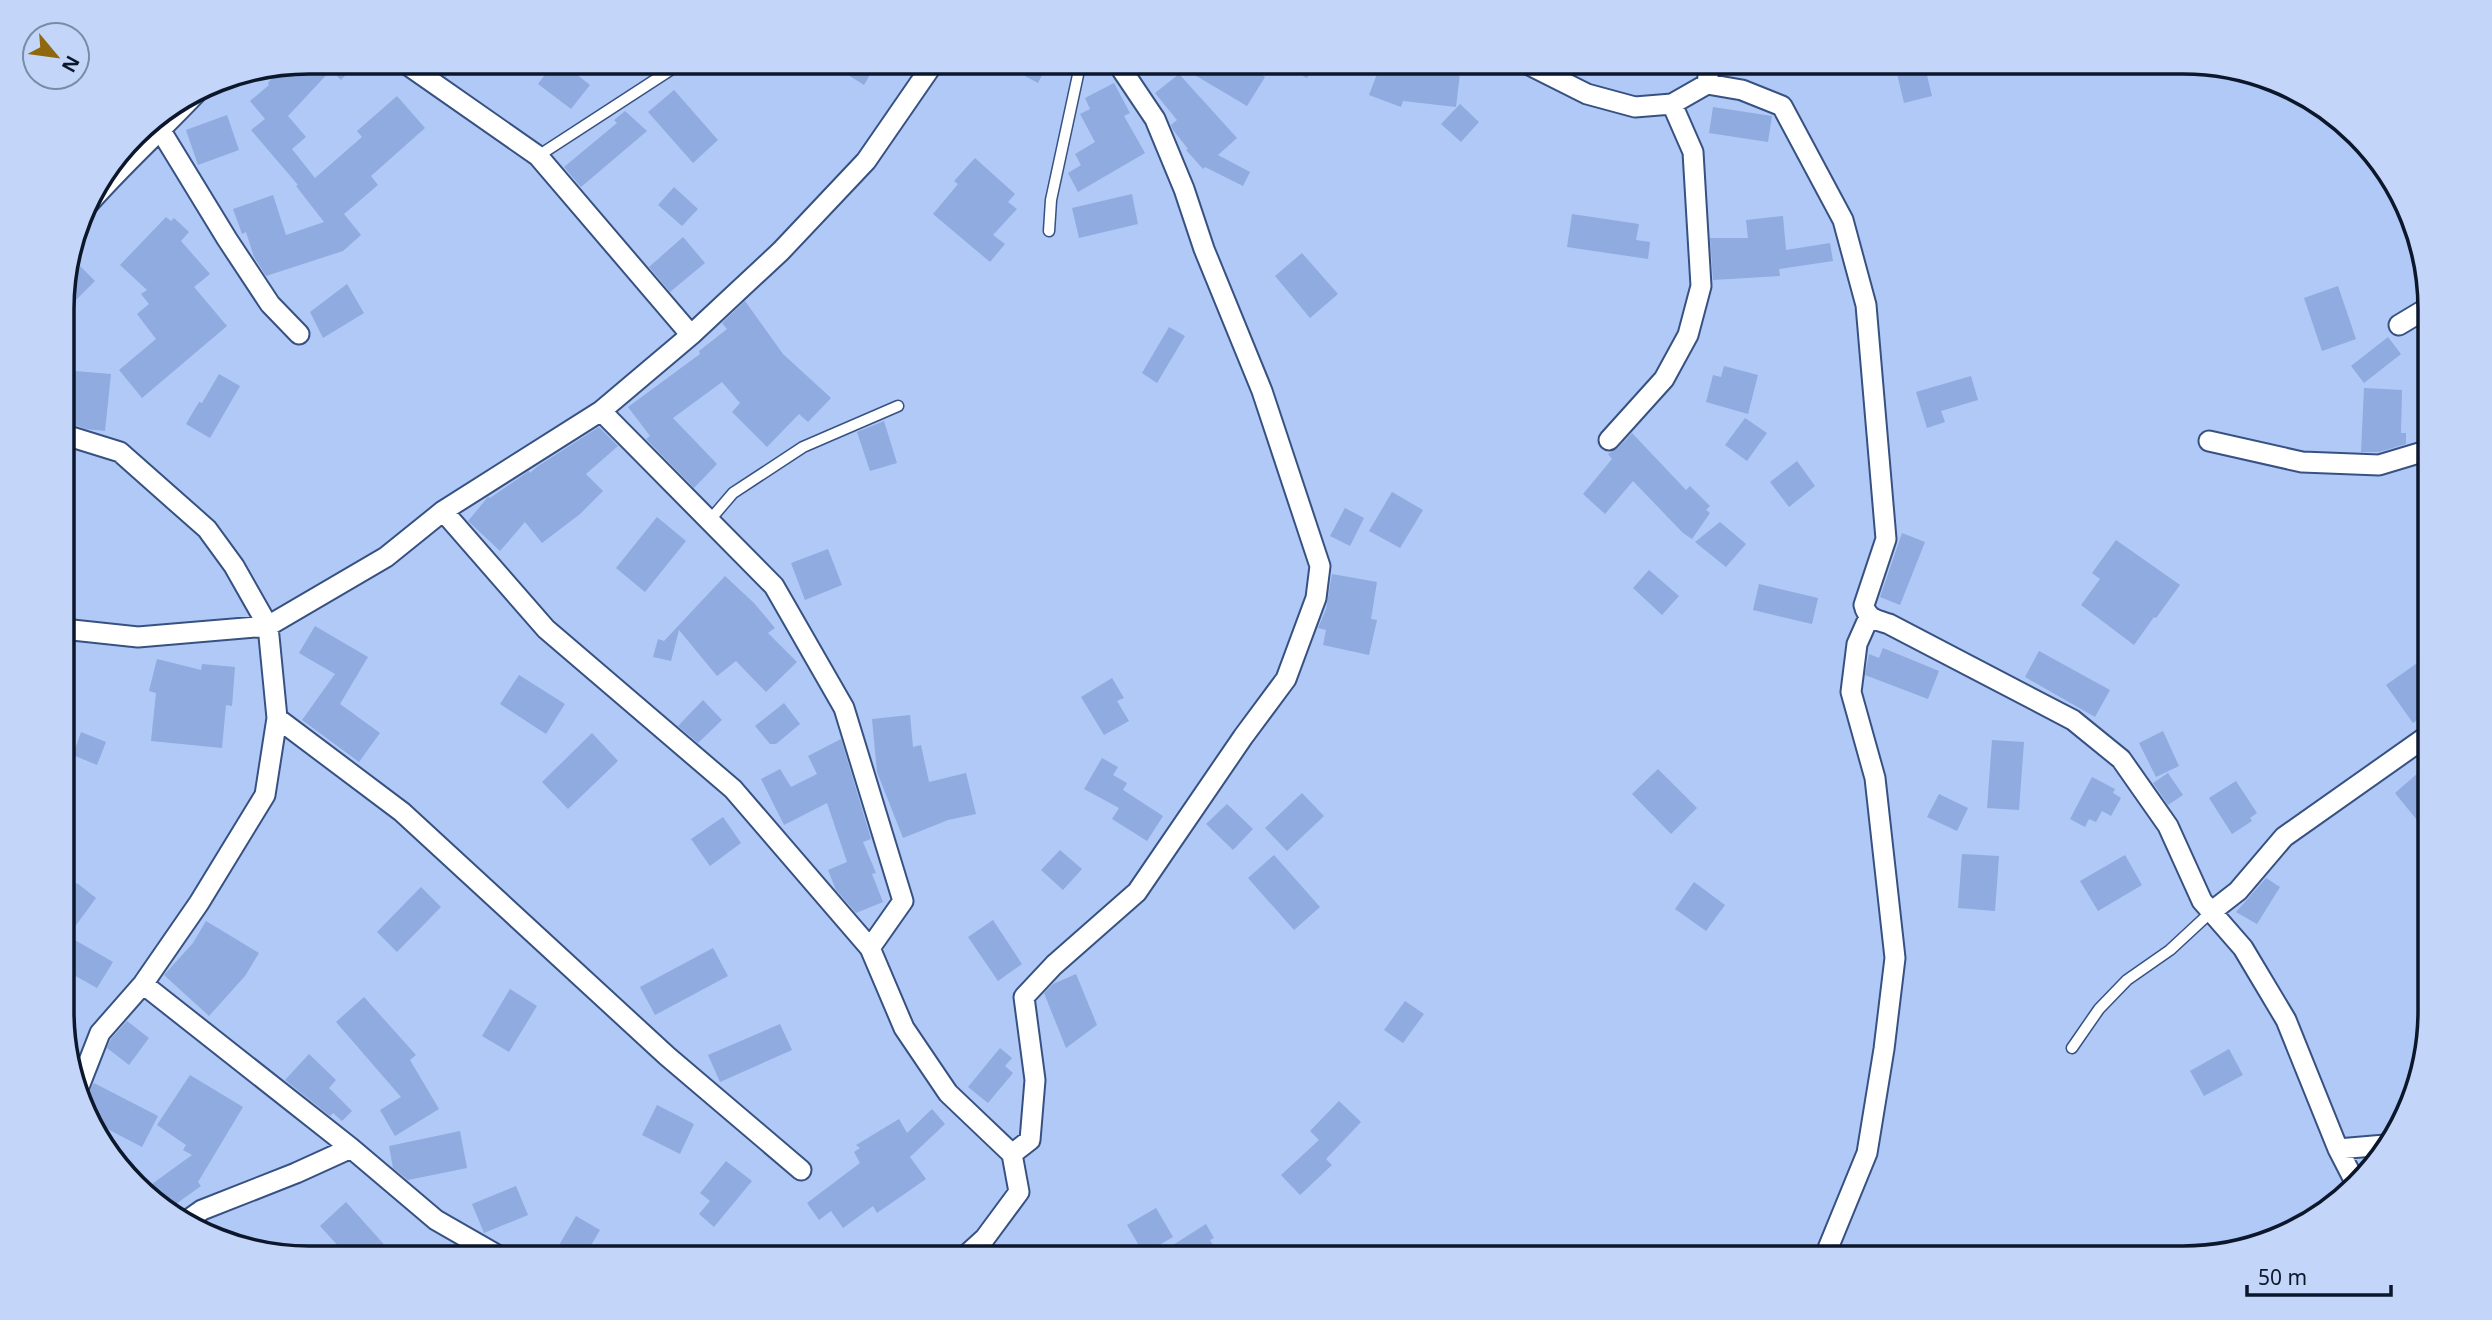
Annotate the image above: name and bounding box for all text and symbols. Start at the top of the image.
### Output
north arrow [21,21,91,91]
text: N [56,51,86,77]
scale bar [2247,1254,2390,1298]
text: 50 m [2258,1263,2307,1291]

